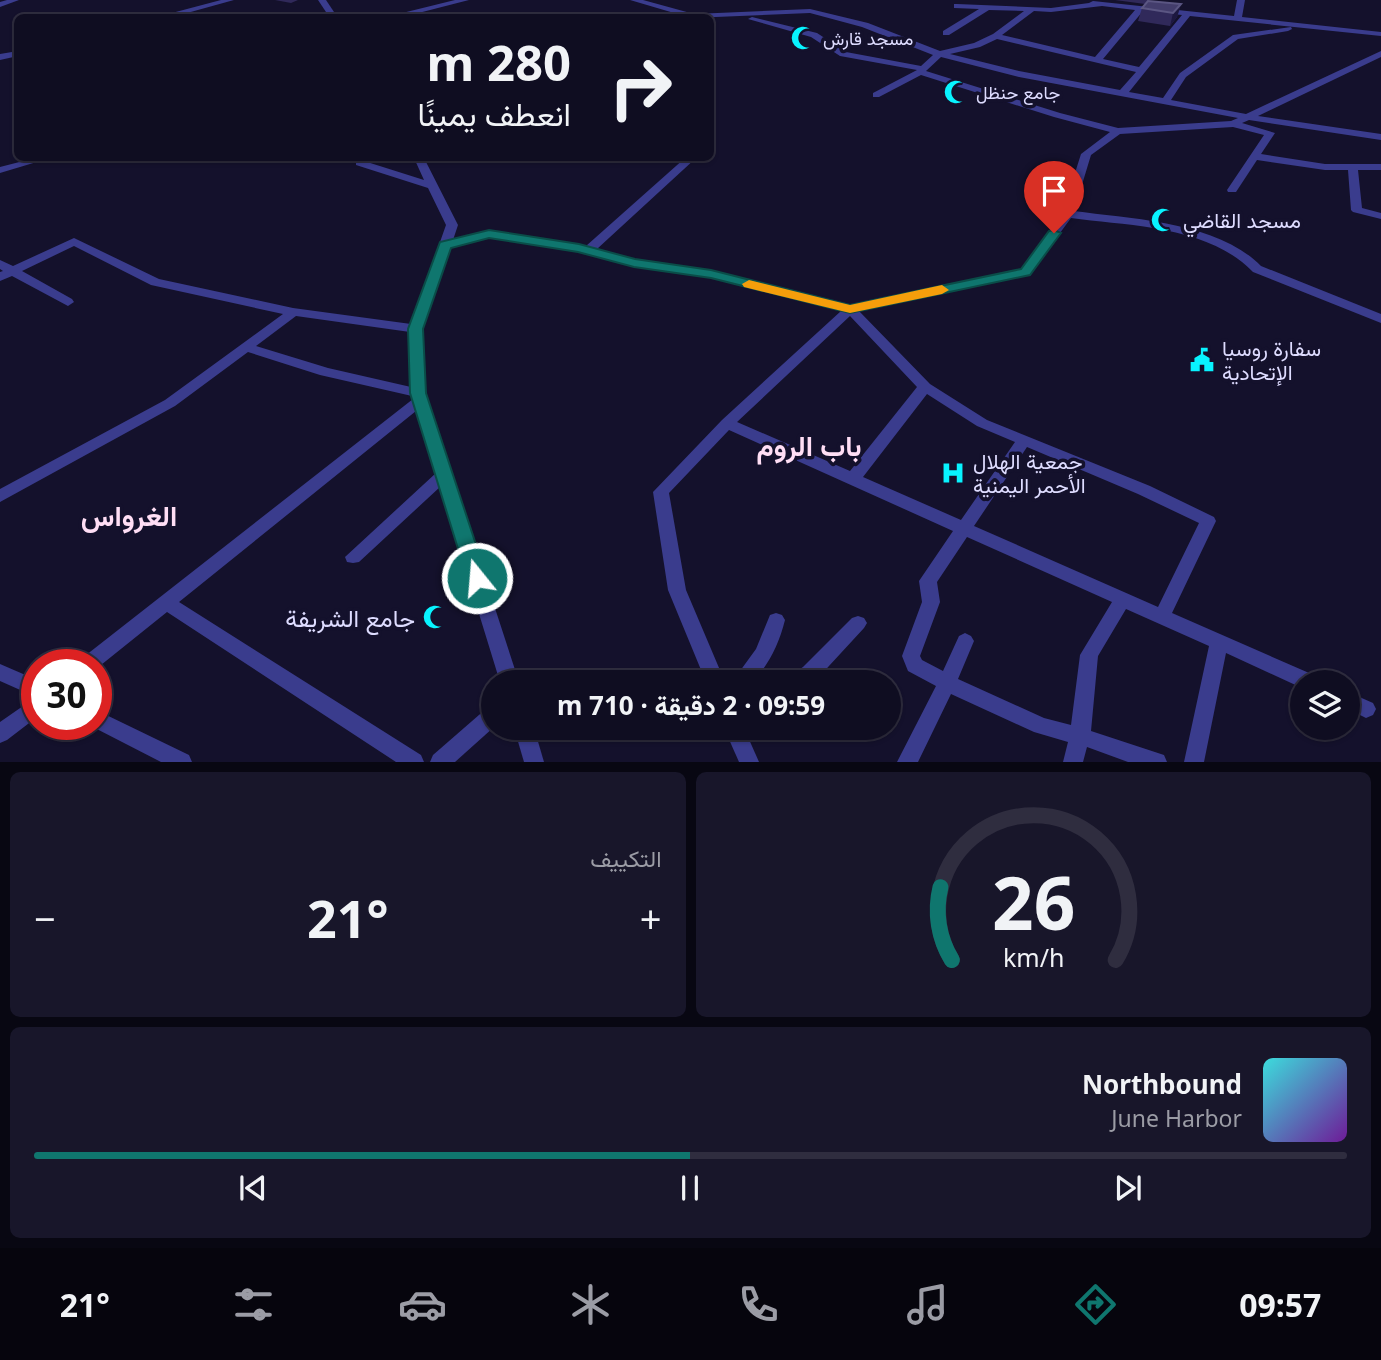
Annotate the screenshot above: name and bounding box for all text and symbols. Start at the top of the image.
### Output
mosque icon: مسجد قارش [789,24,817,52]
place label: مسجد قارش [823,26,913,50]
text: 280 m [426,29,571,95]
icon: right [595,42,686,133]
mosque icon: جامع حنظل [942,78,970,106]
place label: جامع حنظل [976,80,1060,105]
text: انعطف يمينًا [417,92,571,135]
pin [1024,161,1084,233]
icon: arrive [1035,172,1073,210]
mosque icon: مسجد القاضي [1149,206,1177,234]
place label: مسجد القاضي [1183,206,1301,238]
place label: سفارة روسيا الإتحادية [1222,334,1321,387]
public building icon: سفارة روسيا الإتحادية [1188,346,1216,374]
district label: باب الروم [756,426,862,465]
place label: جمعية الهلال الأحمر اليمنية [973,447,1086,499]
hospital icon: جمعية الهلال الأحمر اليمنية [939,459,967,487]
district label: الغرواس [81,496,177,534]
position arrow [440,541,514,615]
place label: جامع الشريفة [285,601,415,636]
mosque icon: جامع الشريفة [421,603,449,631]
speed limit sign: 30 [21,649,112,740]
map controls [1290,670,1360,740]
button: layers [1290,670,1360,740]
text: 09:59 · 2 دقيقة · 710 m [557,687,825,723]
text: التكييف [590,842,662,874]
text: 26 [992,853,1075,952]
text: 21° [307,882,389,953]
text: − [34,892,56,944]
text: + [640,892,661,944]
text: km/h [1002,940,1064,974]
text: Northbound [1082,1066,1242,1102]
text: June Harbor [1111,1102,1242,1134]
icon: previous [234,1169,272,1207]
icon: pause [671,1169,709,1207]
icon: next [1109,1169,1147,1207]
icon: filters [229,1280,278,1329]
icon: car [398,1280,447,1329]
icon: climate [566,1280,615,1329]
icon: phone [734,1280,783,1329]
icon: music [903,1280,952,1329]
icon: directions [1071,1280,1120,1329]
text: 21° [60,1283,110,1326]
text: 09:57 [1239,1283,1321,1326]

